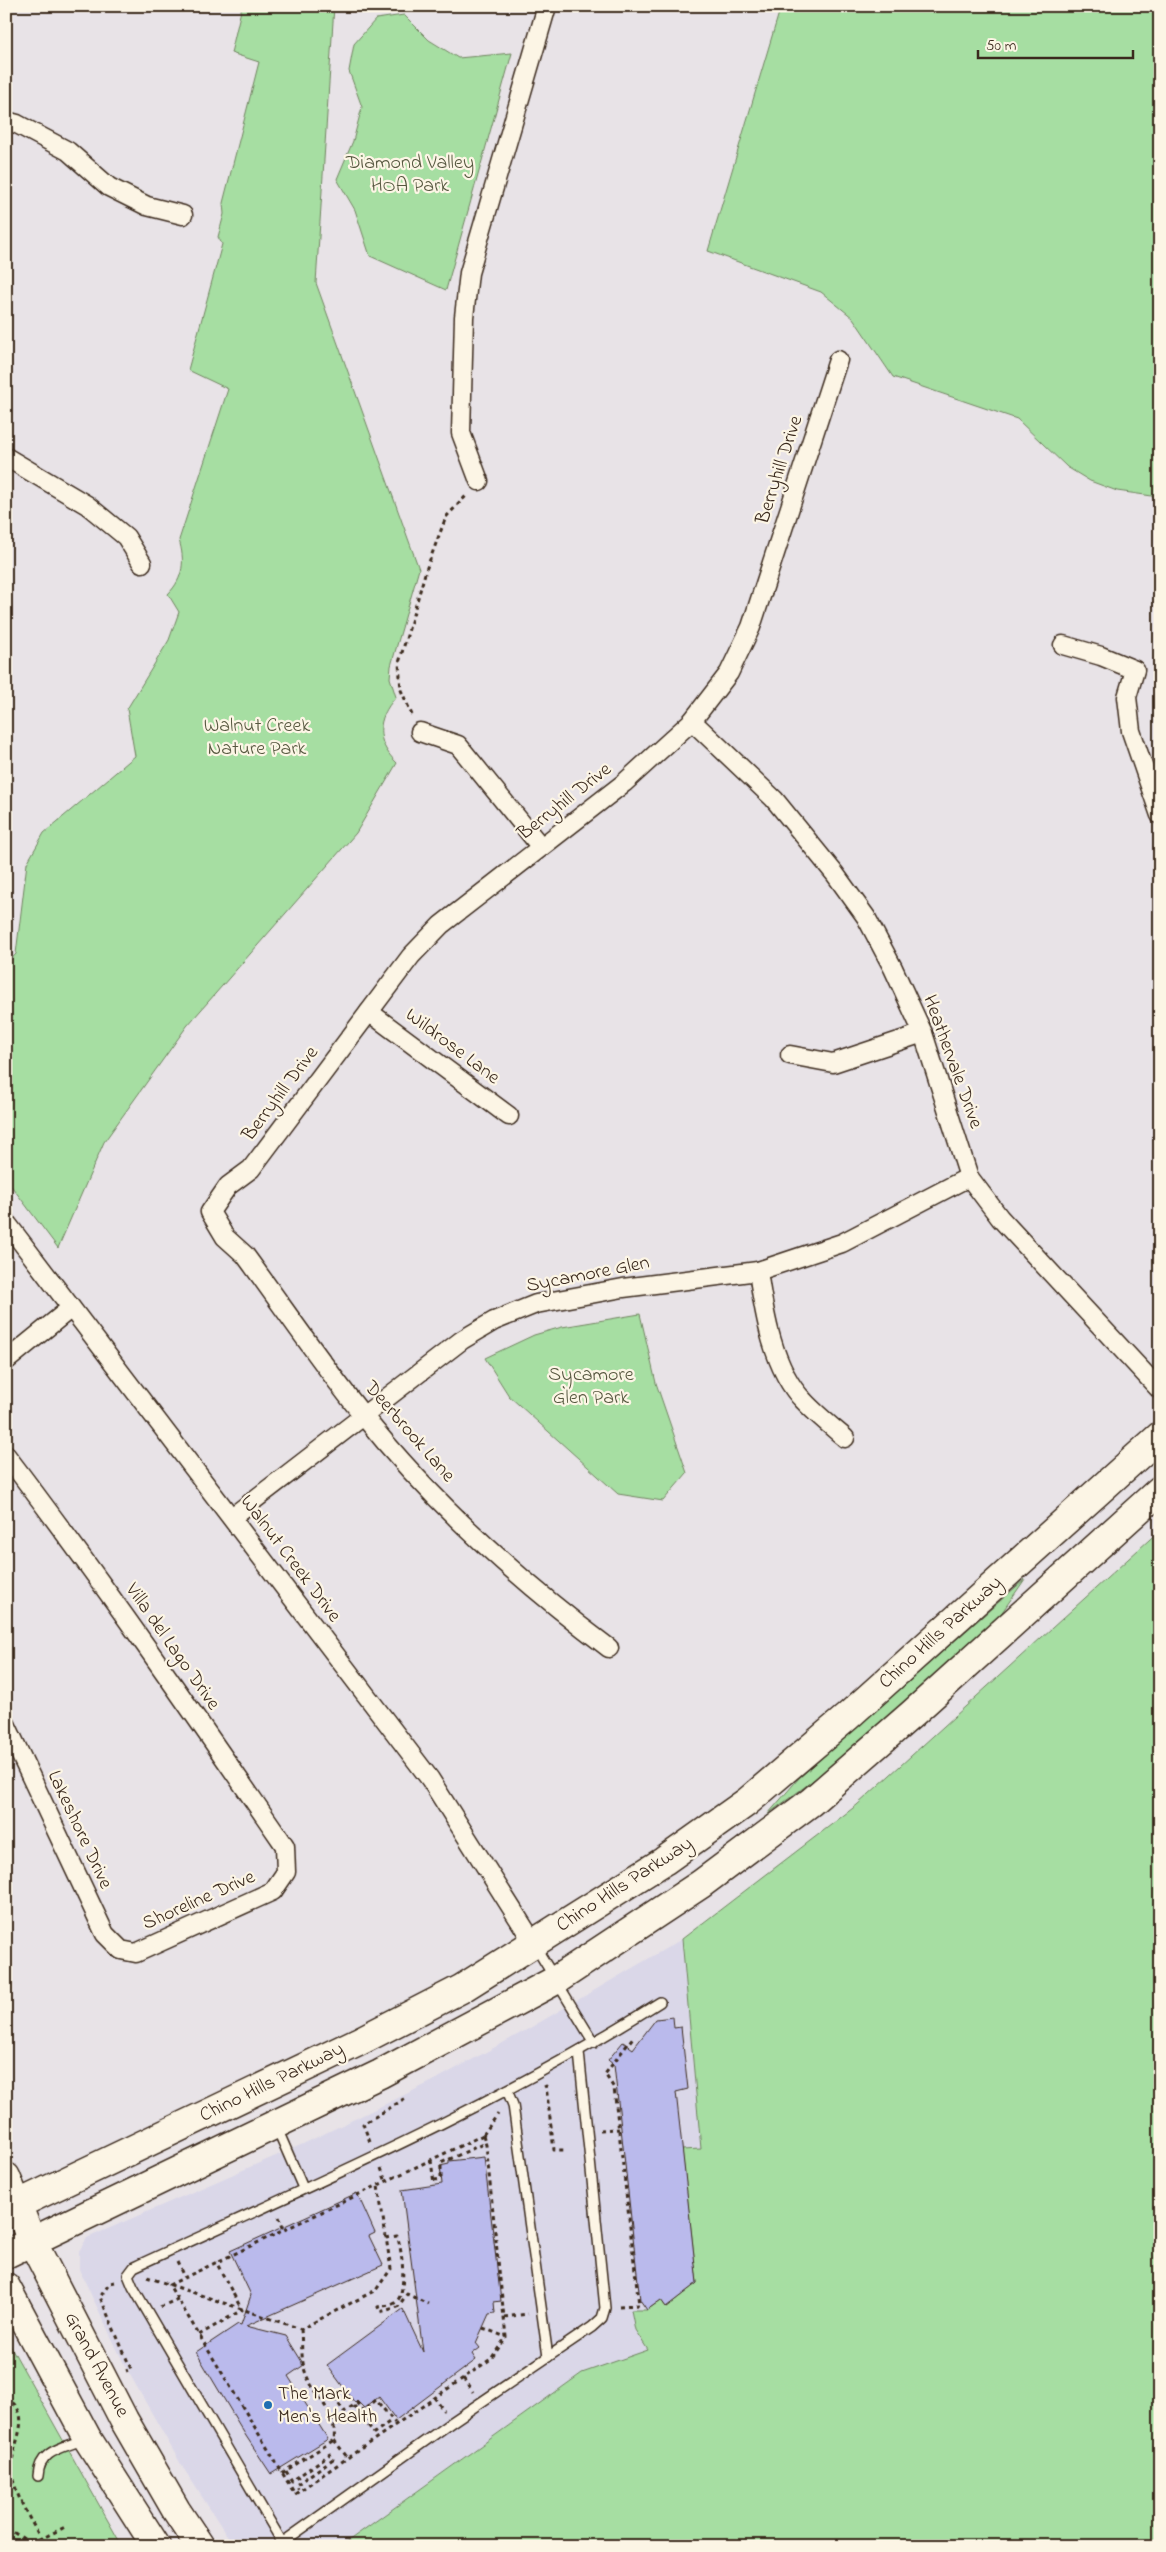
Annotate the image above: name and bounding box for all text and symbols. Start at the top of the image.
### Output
scale bar [978,28,1134,60]
text: 50 m [986,35,1017,57]
park label: Diamond Valley HOA Park [345,149,474,201]
street label: Berryhill Drive [749,412,811,529]
park label: Walnut Creek Nature Park [204,712,310,764]
street label: Berryhill Drive [511,756,618,849]
street label: Heathervale Drive [914,991,990,1133]
street label: Wildrose Lane [398,1002,506,1092]
street label: Berryhill Drive [235,1040,326,1148]
street label: Sycamore Glen [524,1249,652,1301]
park label: Sycamore Glen Park [548,1361,634,1413]
street label: Deerbrook Lane [356,1374,461,1489]
street label: Walnut Creek Drive [232,1489,348,1629]
street label: Chino Hills Parkway [873,1569,1009,1697]
street label: Villa del Lago Drive [116,1577,227,1717]
street label: Lakeshore Drive [39,1766,119,1894]
street label: Chino Hills Parkway [551,1830,699,1940]
street label: Shoreline Drive [138,1863,260,1939]
street label: Chino Hills Parkway [195,2035,349,2131]
street label: Grand Avenue [56,2307,136,2423]
place label: The Mark Men's Health [278,2380,377,2432]
marker: The Mark Men's Health [262,2399,274,2411]

